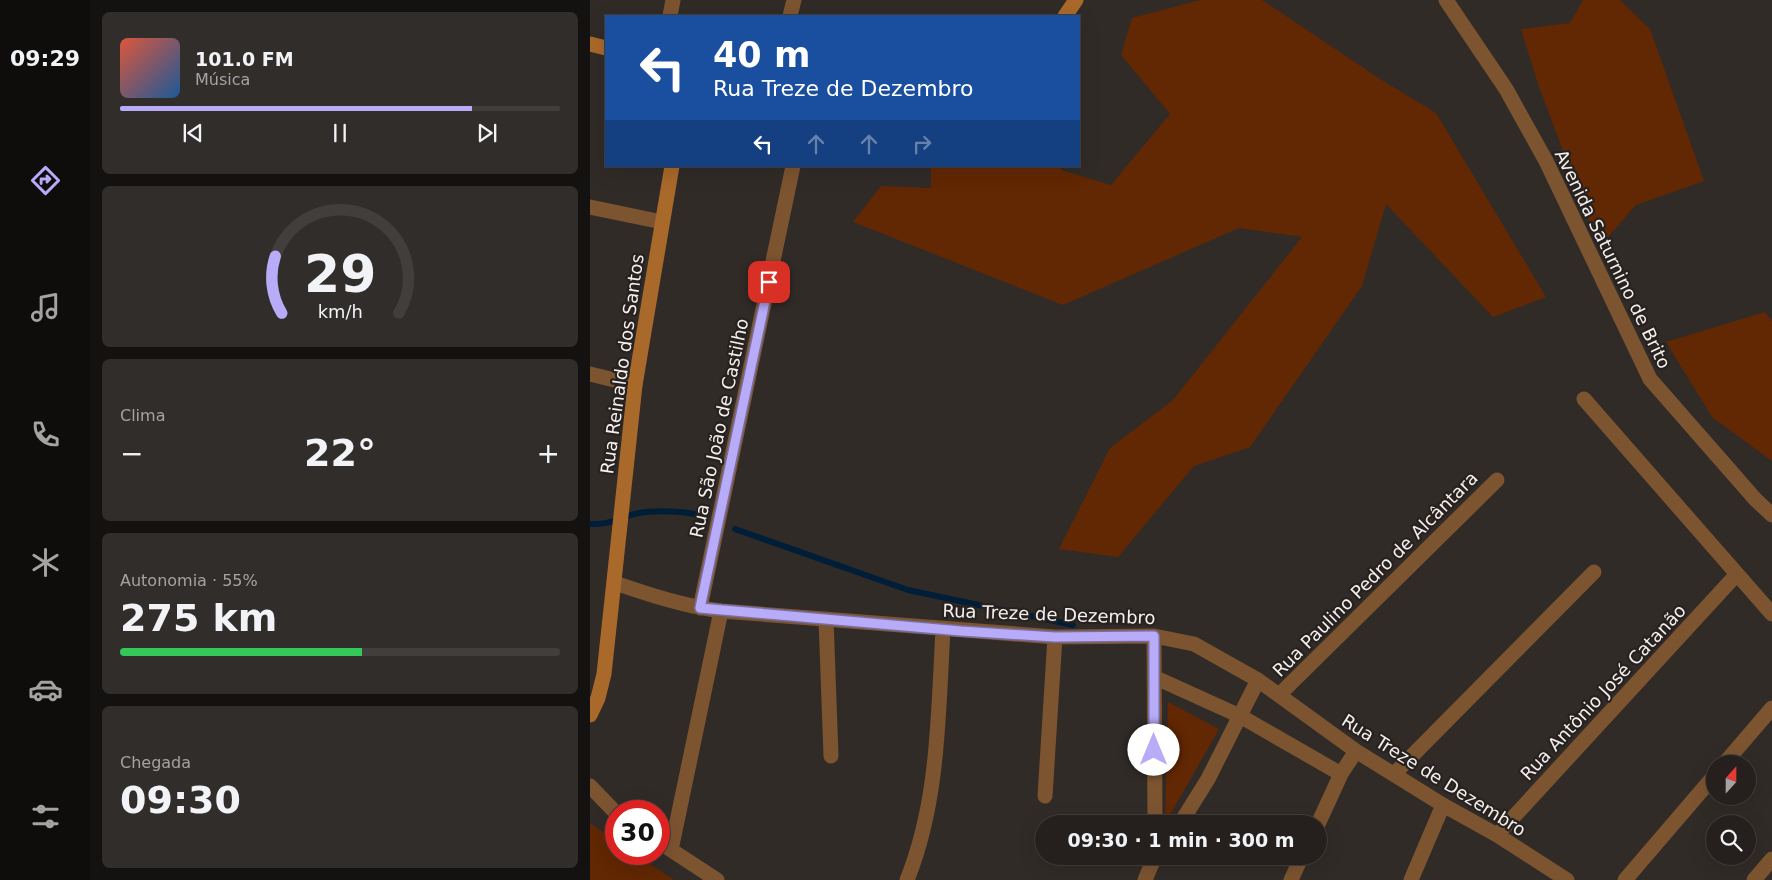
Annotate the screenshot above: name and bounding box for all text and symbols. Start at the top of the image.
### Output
icon: left [630,35,695,100]
text: 40 m [713,35,810,75]
text: 09:29 [10,46,80,71]
text: 101.0 FM [195,48,294,70]
text: Música [195,70,250,89]
text: Rua Treze de Dezembro [713,76,974,101]
icon: previous [179,119,207,147]
icon: pause [326,119,354,147]
icon: next [473,119,501,147]
icon: left [749,130,777,158]
icon: ahead [802,130,830,158]
icon: ahead [855,130,883,158]
icon: right [908,130,936,158]
street label: Avenida Saturnino de Brito [1551,146,1675,372]
icon: directions [28,163,63,198]
text: 29 [304,244,376,304]
street label: Rua Reinaldo dos Santos [596,253,648,475]
pin [748,261,790,303]
icon: arrive [755,268,783,296]
icon: music [28,290,63,325]
text: km/h [317,301,363,322]
street label: Rua São João de Castilho [685,316,753,540]
text: Clima [120,406,165,425]
icon: phone [28,417,63,452]
text: 22° [304,431,376,475]
text: − [120,437,143,470]
text: + [537,437,560,470]
street label: Rua Paulino Pedro de Alcântara [1268,467,1482,681]
icon: climate [28,545,63,580]
text: Autonomia · 55% [120,571,258,590]
text: 275 km [120,596,277,640]
street label: Rua Treze de Dezembro [942,600,1156,628]
street label: Rua Antônio José Catanão [1516,600,1690,784]
icon: car [28,672,63,707]
street label: Rua Treze de Dezembro [1338,710,1530,840]
position arrow [1127,723,1179,775]
text: Chegada [120,753,191,772]
north arrow [1706,755,1756,805]
map controls [1706,755,1756,865]
text: 09:30 [120,778,241,822]
icon: filters [28,799,63,834]
speed limit sign: 30 [605,800,670,865]
button: search [1706,815,1756,865]
text: 09:30 · 1 min · 300 m [1067,829,1295,851]

